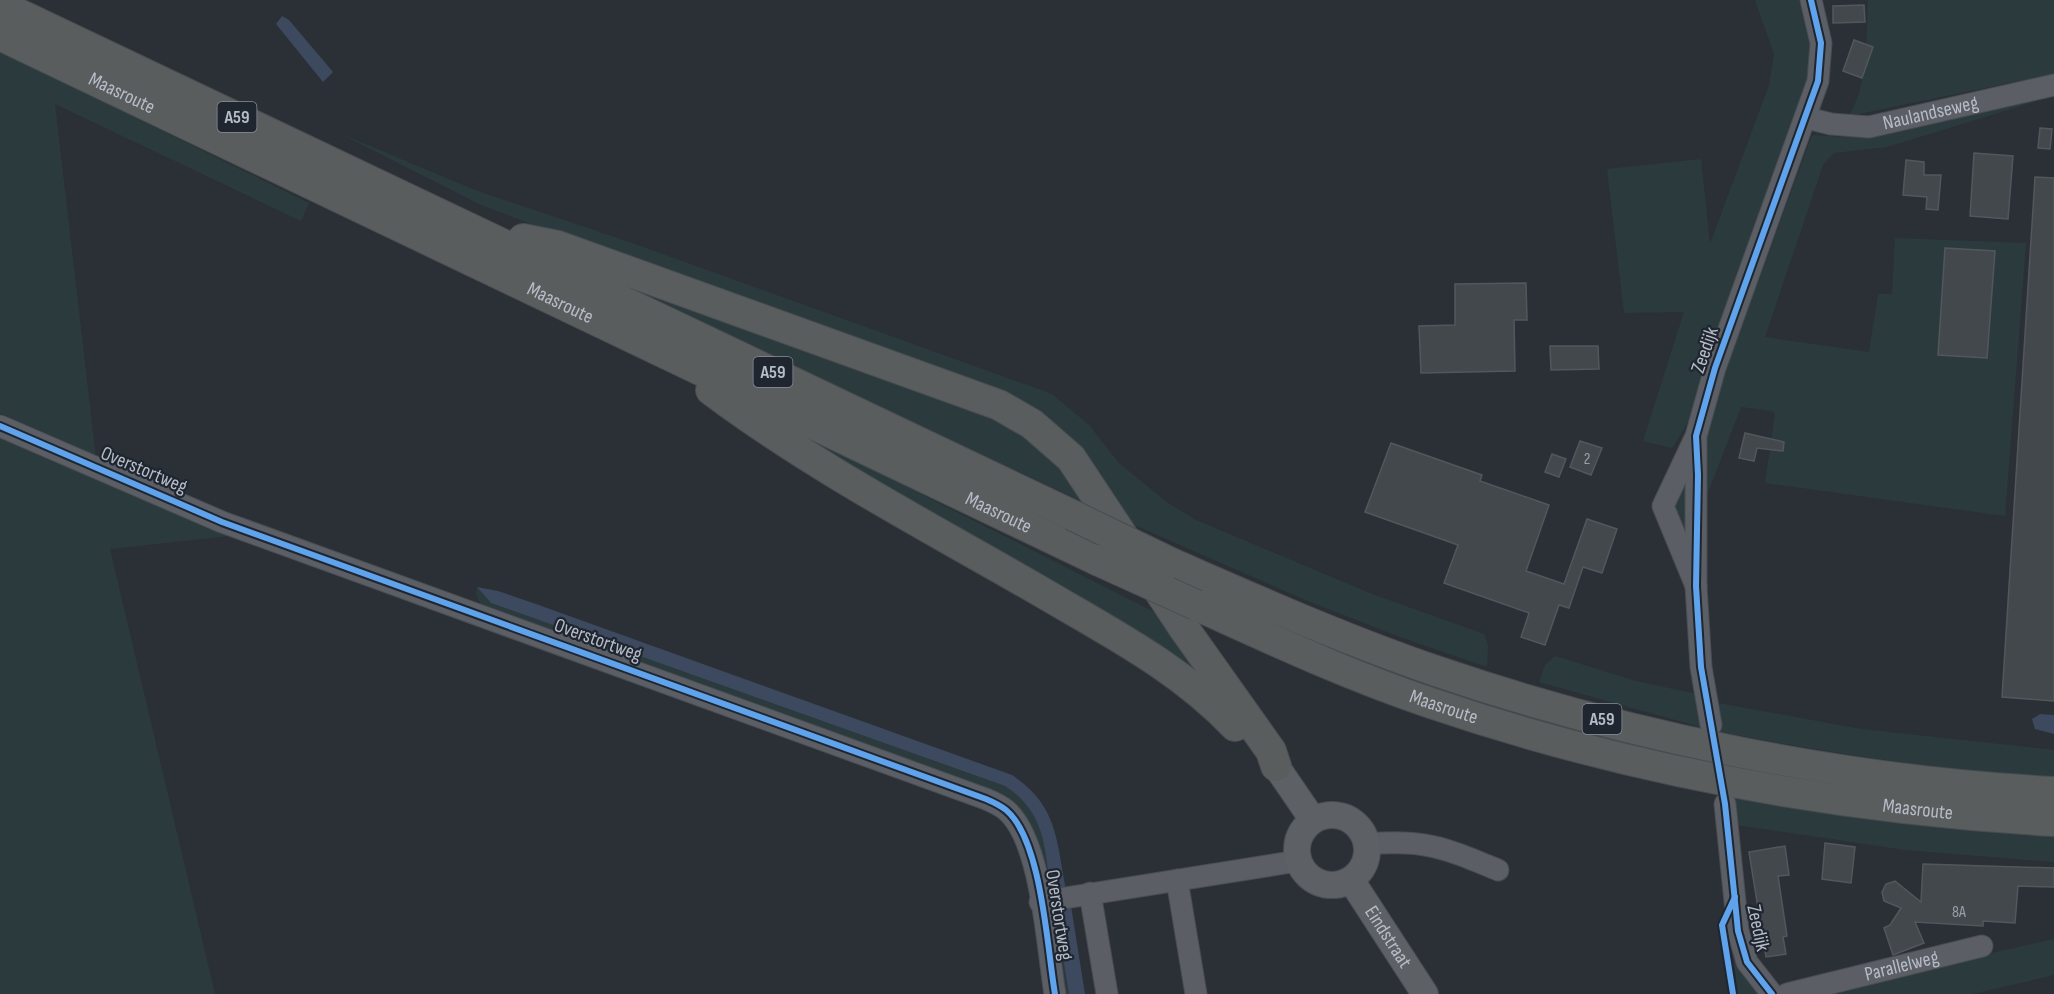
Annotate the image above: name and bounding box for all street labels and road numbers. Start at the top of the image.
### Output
street label: Maasroute [85,67,159,119]
street label: Naulandseweg [1881,91,1981,135]
road number: A59 [218,102,256,132]
street label: Maasroute [523,277,597,329]
street label: Zeedijk [1686,323,1724,376]
road number: A59 [754,357,792,387]
street label: Overstortweg [97,441,191,499]
street label: Maasroute [962,487,1036,539]
street label: Overstortweg [551,613,645,667]
street label: Maasroute [1406,685,1481,730]
road number: A59 [1582,704,1622,734]
street label: Maasroute [1881,794,1954,825]
street label: Overstortweg [1040,868,1078,962]
street label: Eindstraat [1359,902,1417,973]
street label: Zeedijk [1741,902,1775,954]
street label: Parallelweg [1862,945,1941,986]

